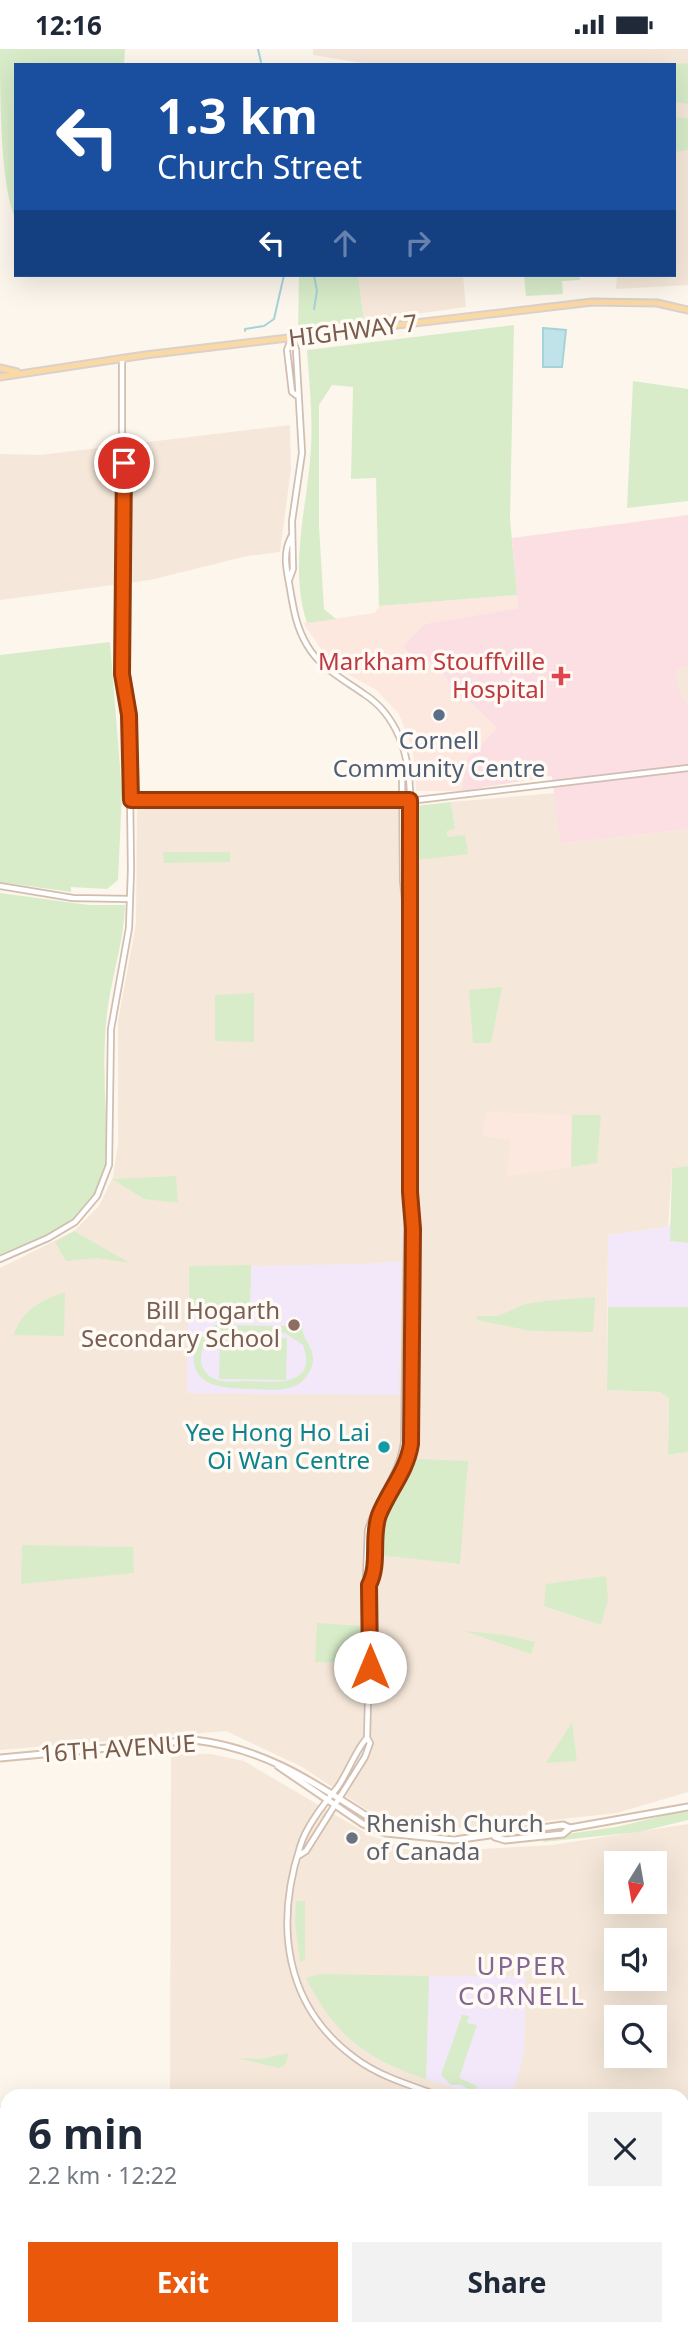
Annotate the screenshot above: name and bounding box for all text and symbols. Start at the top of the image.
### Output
text: 12:16 [35,7,102,43]
text: 1.3 km [157,82,318,148]
icon: left [42,91,133,182]
text: Church Street [157,145,362,188]
icon: left [253,224,291,262]
icon: ahead [326,224,364,262]
icon: right [399,224,437,262]
street label: HIGHWAY 7 [286,305,419,354]
pin [94,433,154,493]
icon: arrive [105,444,143,482]
place label: Markham Stouffville Hospital [318,644,545,705]
marker: Markham Stouffville Hospital [551,666,571,686]
marker: Cornell Community Centre [431,707,447,723]
place label: Cornell Community Centre [333,723,545,784]
place label: Bill Hogarth Secondary School [81,1293,280,1354]
marker: Bill Hogarth Secondary School [286,1317,302,1333]
place label: Yee Hong Ho Lai Oi Wan Centre [185,1415,370,1476]
marker: Yee Hong Ho Lai Oi Wan Centre [376,1439,392,1455]
position arrow [333,1630,407,1704]
street label: 16TH AVENUE [39,1726,197,1769]
place label: Rhenish Church of Canada [366,1806,544,1867]
marker: Rhenish Church of Canada [344,1830,360,1846]
north arrow [604,1851,667,1915]
map controls [604,1851,667,2068]
button: sound [604,1928,667,1991]
district label: UPPER CORNELL [458,1947,586,2013]
button: search [604,2005,667,2068]
text: 6 min [28,2104,144,2161]
button: close [588,2112,662,2186]
text: 2.2 km · 12:22 [28,2159,177,2191]
button: Exit [28,2242,338,2322]
button: Share [352,2242,662,2322]

